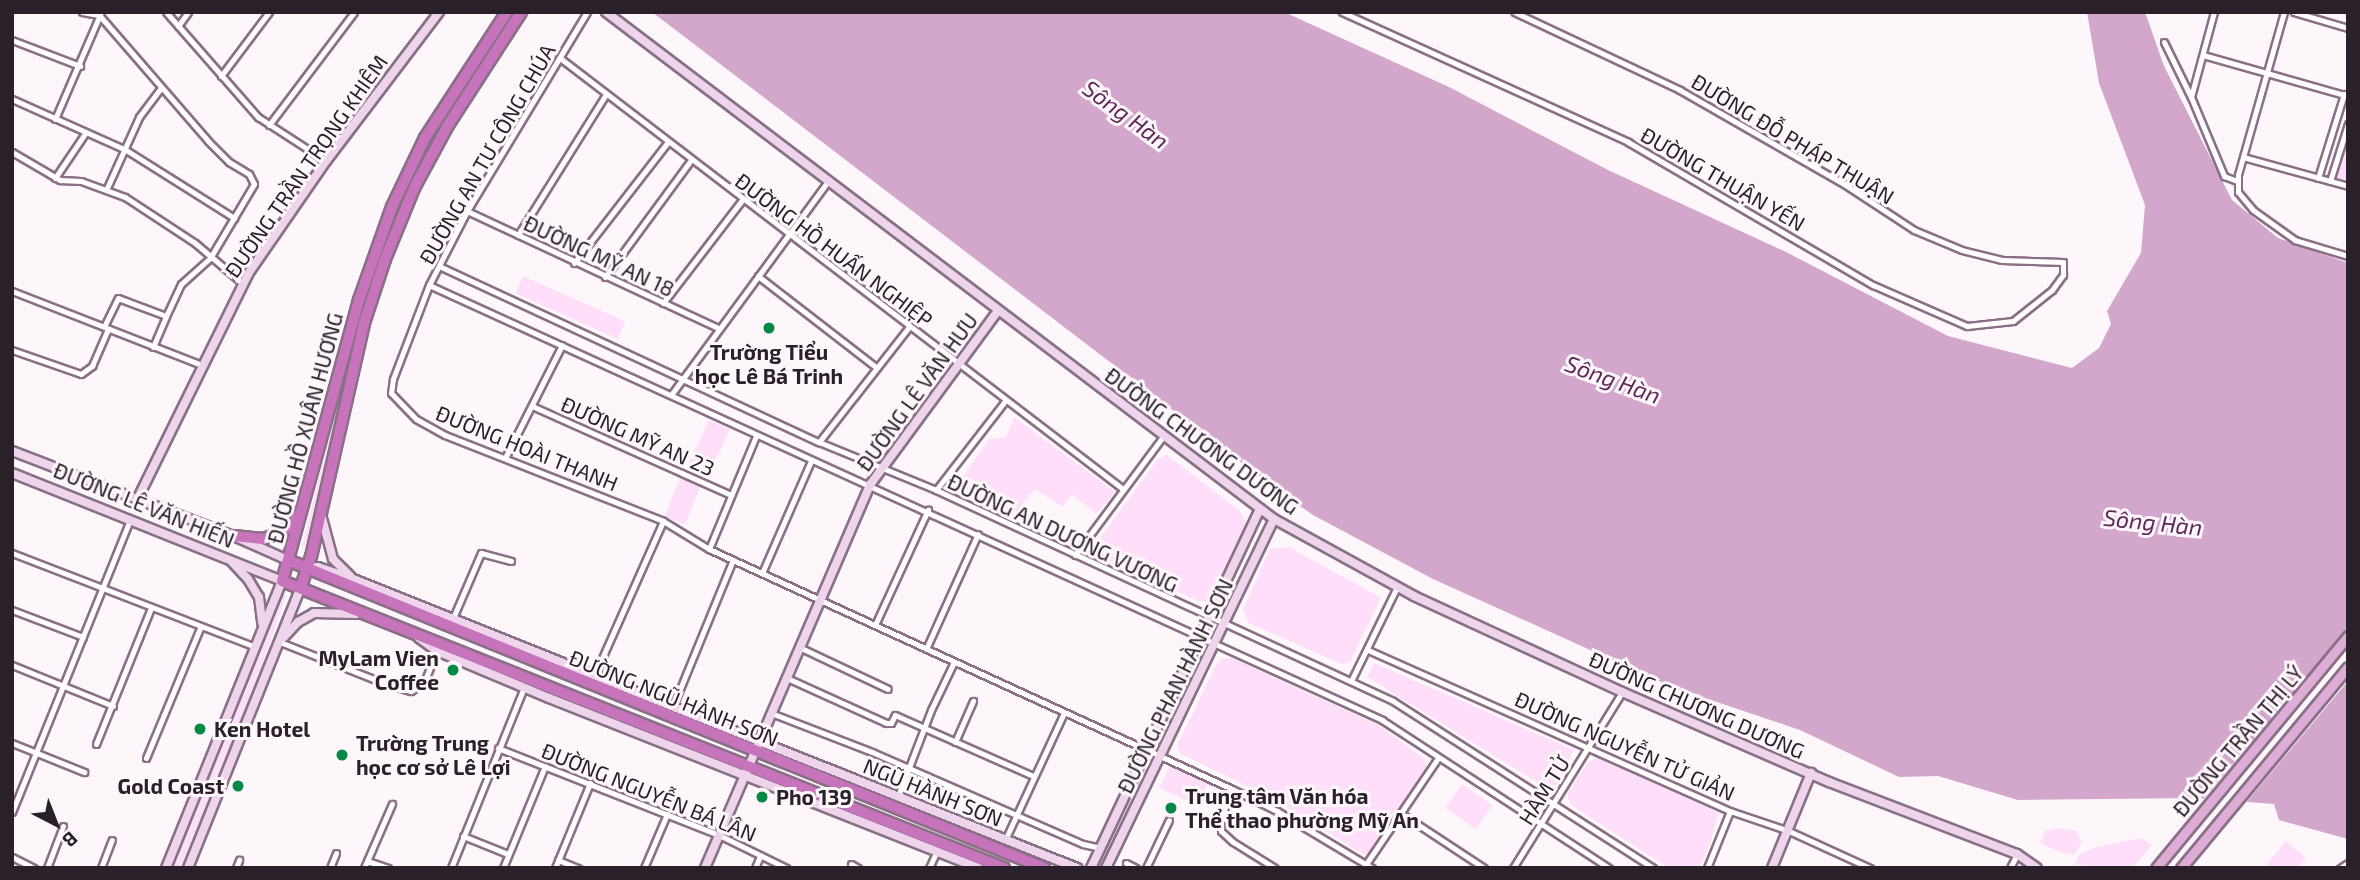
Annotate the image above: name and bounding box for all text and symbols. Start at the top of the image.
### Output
street label: ĐƯỜNG AN TƯ CÔNG CHÚA [413,39,561,269]
street label: ĐƯỜNG TRẦN TRỌNG KHIÊM [219,49,393,283]
street label: ĐƯỜNG ĐỖ PHÁP THUẬN [1687,68,1899,210]
water label: Sông Hàn [1078,74,1174,154]
street label: ĐƯỜNG THUẬN YẾN [1636,121,1810,237]
street label: ĐƯỜNG HỒ HUẤN NGHIỆP [730,168,938,332]
street label: ĐƯỜNG MỸ AN 18 [519,210,679,302]
street label: ĐƯỜNG LÊ VĂN HƯU [851,308,983,476]
street label: ĐƯỜNG HỒ XUÂN HƯƠNG [262,310,348,546]
marker: Trường Tiểu học Lê Bá Trinh [761,320,777,336]
place label: Trường Tiểu học Lê Bá Trinh [695,339,843,389]
water label: Sông Hàn [1562,349,1664,409]
street label: ĐƯỜNG CHƯƠNG DƯƠNG [1100,362,1304,520]
street label: ĐƯỜNG MỸ AN 23 [557,391,719,481]
street label: ĐƯỜNG HOÀI THANH [432,400,622,496]
street label: ĐƯỜNG LÊ VĂN HIẾN [50,457,238,553]
street label: ĐƯỜNG AN DƯƠNG VƯƠNG [943,468,1183,598]
water label: Sông Hàn [2102,503,2204,541]
street label: ĐƯỜNG PHAN HÀNH SƠN [1112,575,1238,797]
place label: MyLam Vien Coffee [318,645,439,695]
street label: ĐƯỜNG NGŨ HÀNH SƠN [566,645,782,751]
street label: ĐƯỜNG CHƯƠNG DƯƠNG [1585,646,1809,764]
street label: ĐƯỜNG TRẦN THỊ LÝ [2167,660,2309,822]
marker: MyLam Vien Coffee [445,662,461,678]
street label: ĐƯỜNG NGUYỄN TỬ GIẢN [1511,686,1739,806]
place label: Ken Hotel [214,716,310,742]
marker: Ken Hotel [192,721,208,737]
place label: Trường Trung học cơ sở Lê Lợi [356,730,511,780]
street label: ĐƯỜNG NGUYỄN BÁ LÂN [538,737,760,847]
marker: Trường Trung học cơ sở Lê Lợi [334,747,350,763]
street label: HÀM TỬ [1513,751,1575,829]
street label: NGŨ HÀNH SƠN [860,753,1006,831]
place label: Gold Coast [118,773,224,799]
marker: Gold Coast [230,778,246,794]
place label: Trung tâm Văn hóa Thể thao phường Mỹ An [1185,783,1420,833]
place label: Pho 139 [776,784,852,810]
north arrow [21,789,91,859]
marker: Pho 139 [754,789,770,805]
marker: Trung tâm Văn hóa Thể thao phường Mỹ An [1163,800,1179,816]
text: B [58,827,83,853]

